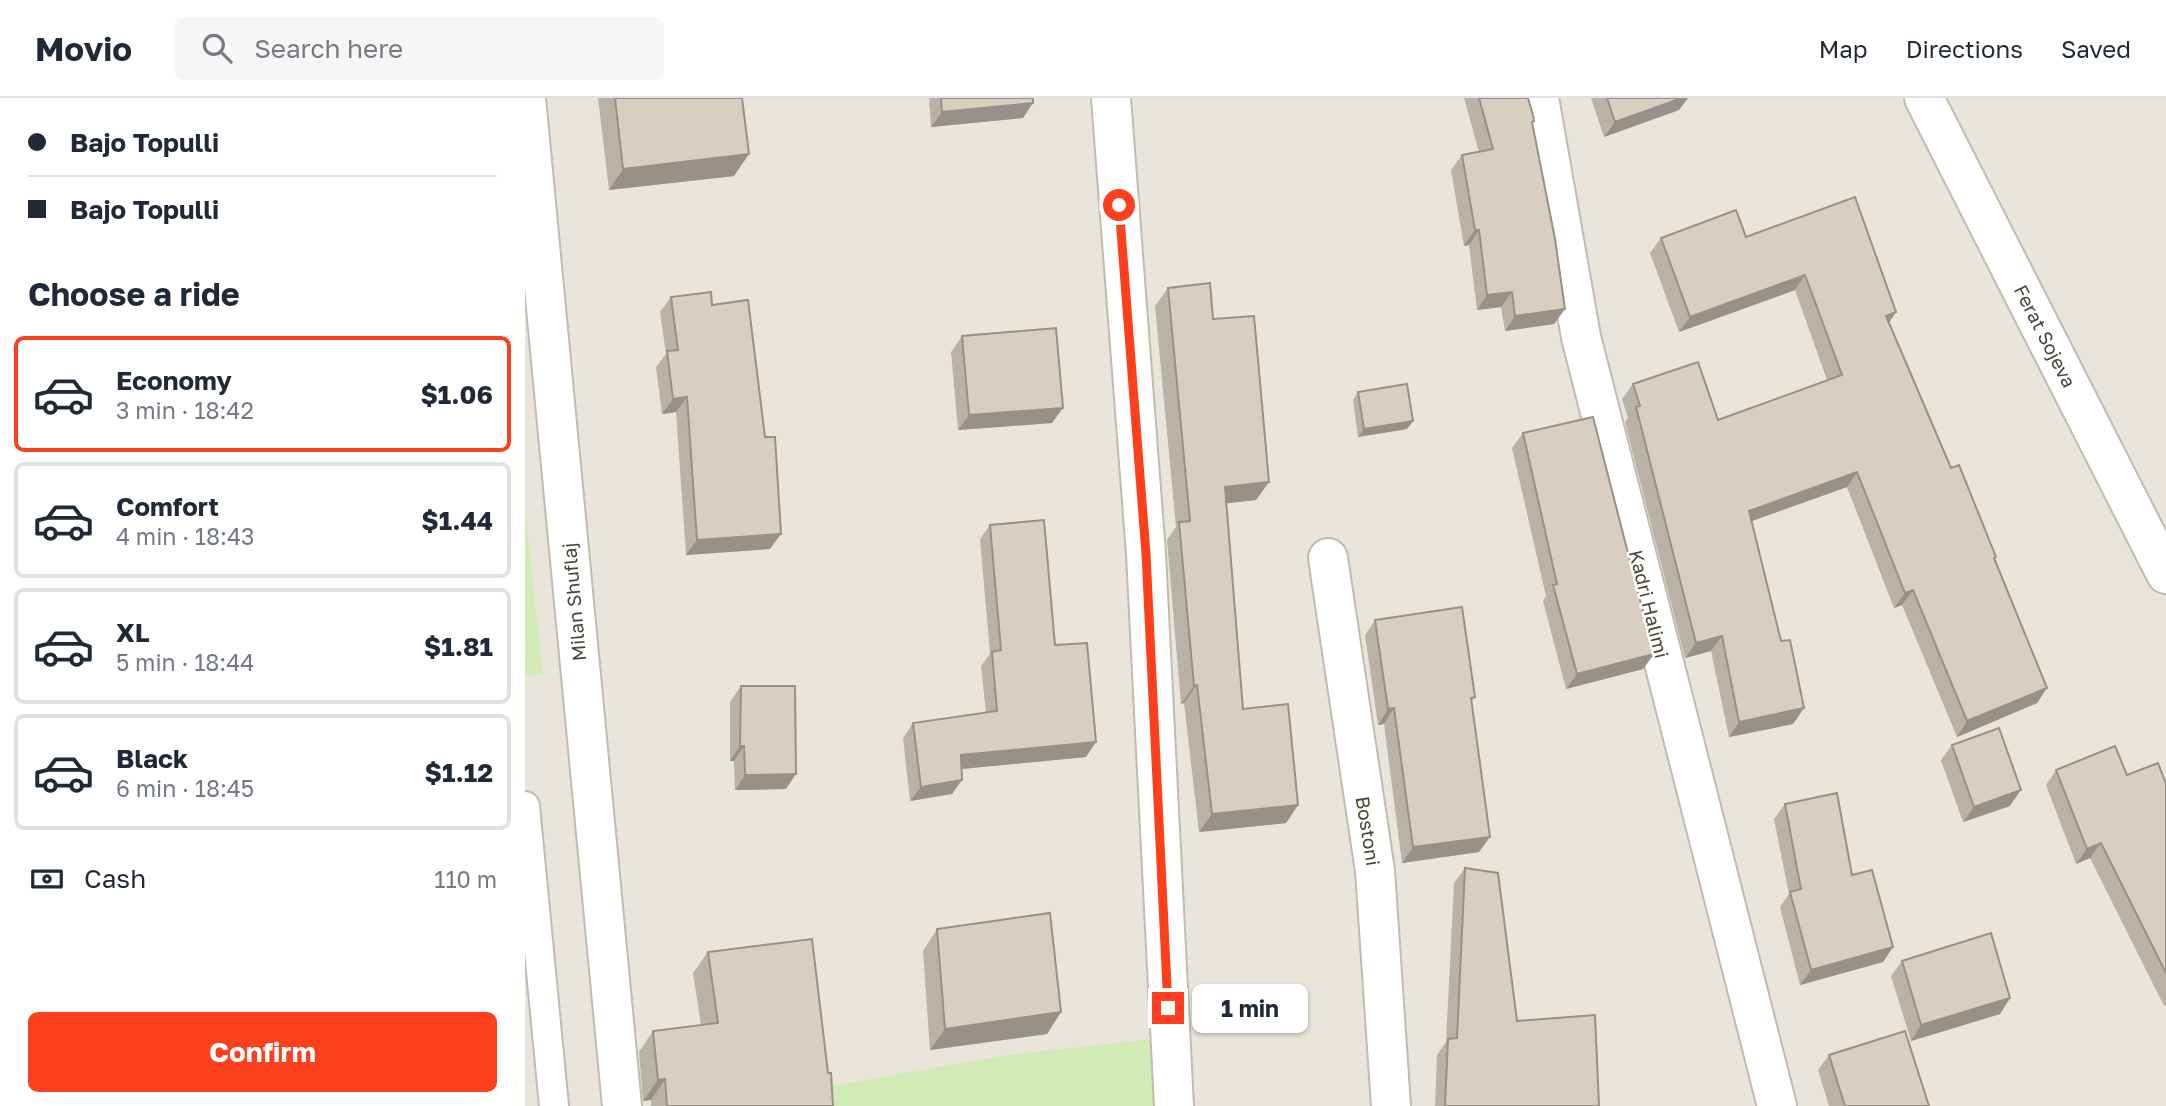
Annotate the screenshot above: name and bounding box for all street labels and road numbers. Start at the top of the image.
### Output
street label: Ferat Sojeva [2010,280,2081,391]
street label: Milan Shuflaj [557,542,590,662]
street label: Kadri Halimi [1625,547,1674,660]
street label: Bostoni [1352,795,1385,867]

